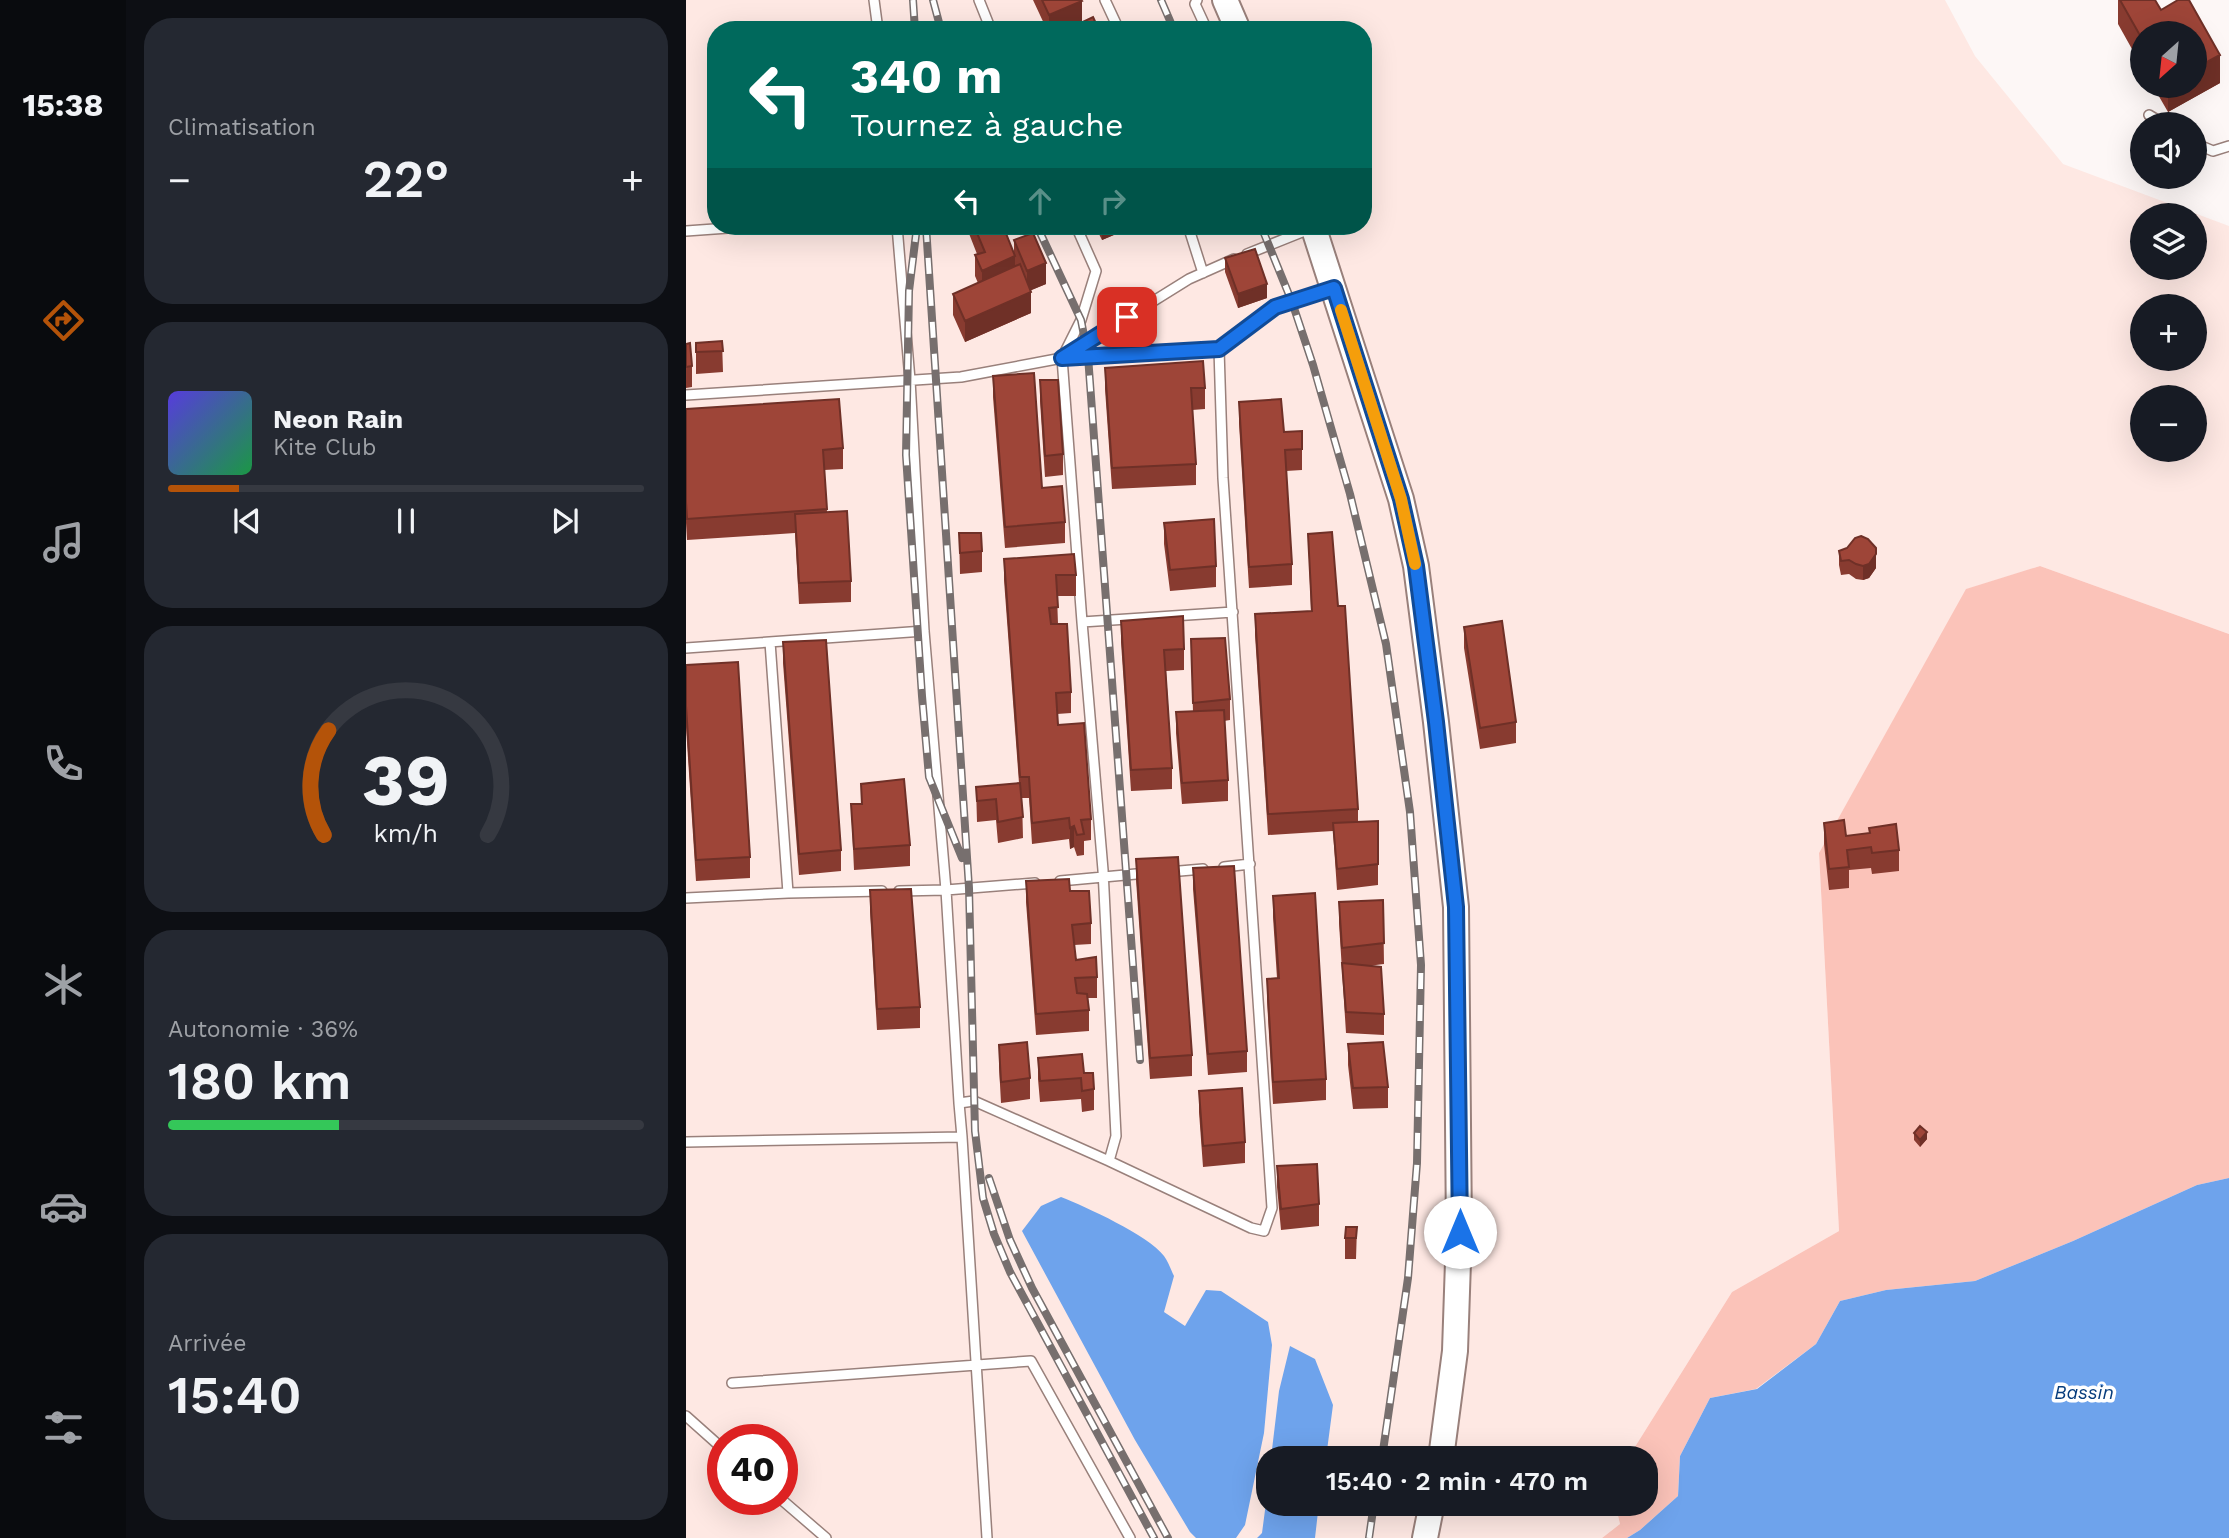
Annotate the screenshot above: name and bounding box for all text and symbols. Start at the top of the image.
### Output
north arrow [2130,21,2207,98]
map controls [2130,21,2207,462]
text: 340 m [850,47,1002,105]
icon: left [735,49,826,140]
text: 15:38 [22,86,104,124]
text: Tournez à gauche [850,106,1123,144]
button: sound [2130,112,2207,189]
text: Climatisation [168,114,316,141]
text: 22° [363,149,449,210]
text: − [168,158,191,202]
text: + [621,158,644,202]
icon: left [948,182,986,220]
icon: ahead [1021,182,1059,220]
icon: right [1094,182,1132,220]
button: layers [2130,203,2207,280]
pin [1097,287,1157,347]
button: + [2130,294,2207,371]
icon: directions [39,296,88,345]
icon: arrive [1108,298,1146,336]
button: − [2130,385,2207,462]
text: Neon Rain [273,404,403,434]
text: Kite Club [273,434,376,461]
icon: previous [228,502,266,540]
icon: pause [387,502,425,540]
icon: next [546,502,584,540]
icon: music [39,518,88,567]
text: 39 [362,737,450,823]
icon: phone [39,739,88,788]
text: km/h [374,819,438,848]
icon: climate [39,960,88,1009]
text: Autonomie · 36% [168,1016,358,1043]
text: 180 km [168,1051,351,1112]
icon: car [39,1182,88,1231]
position arrow [1423,1195,1497,1269]
text: Arrivée [168,1330,247,1357]
text: 15:40 [168,1365,301,1426]
water label: Bassin [2054,1381,2114,1404]
icon: filters [39,1403,88,1452]
speed limit sign: 40 [707,1424,798,1515]
text: 15:40 · 2 min · 470 m [1326,1466,1588,1496]

